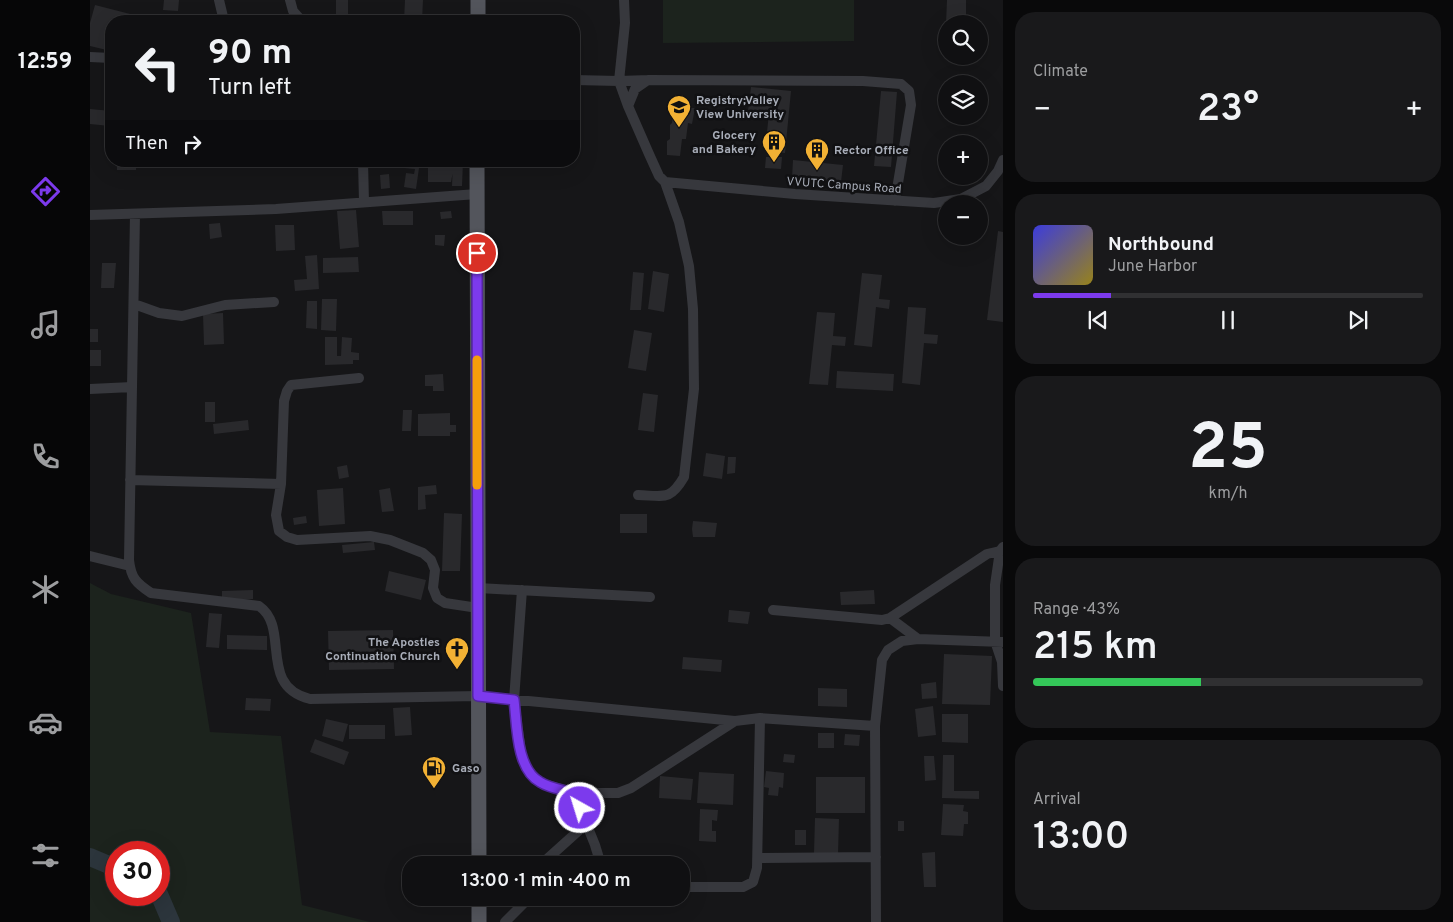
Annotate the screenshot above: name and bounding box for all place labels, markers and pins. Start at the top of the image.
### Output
place label: Registry;Valley View University [696,93,784,123]
school or university icon: Registry;Valley View University [666,94,692,128]
place label: Glocery and Bakery [692,128,756,158]
building icon: Glocery and Bakery [761,129,787,163]
building icon: Rector Office [804,137,830,171]
place label: Rector Office [834,143,909,159]
pin [456,232,498,274]
place label: The Apostles Continuation Church [325,635,440,665]
church icon: The Apostles Continuation Church [444,636,470,670]
fuel station icon: Gaso [421,755,447,789]
place label: Gaso [452,761,480,777]

